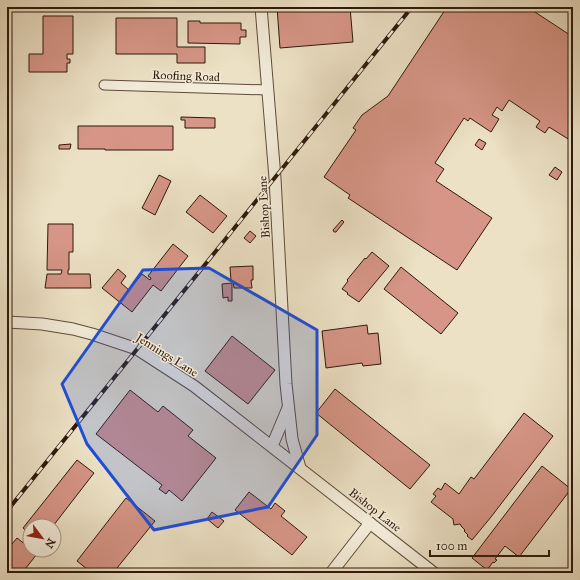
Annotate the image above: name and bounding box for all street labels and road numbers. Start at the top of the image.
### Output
street label: Roofing Road [152,68,220,85]
street label: Bishop Lane [255,176,273,238]
street label: Jennings Lane [131,329,201,380]
street label: Bishop Lane [346,485,404,535]

